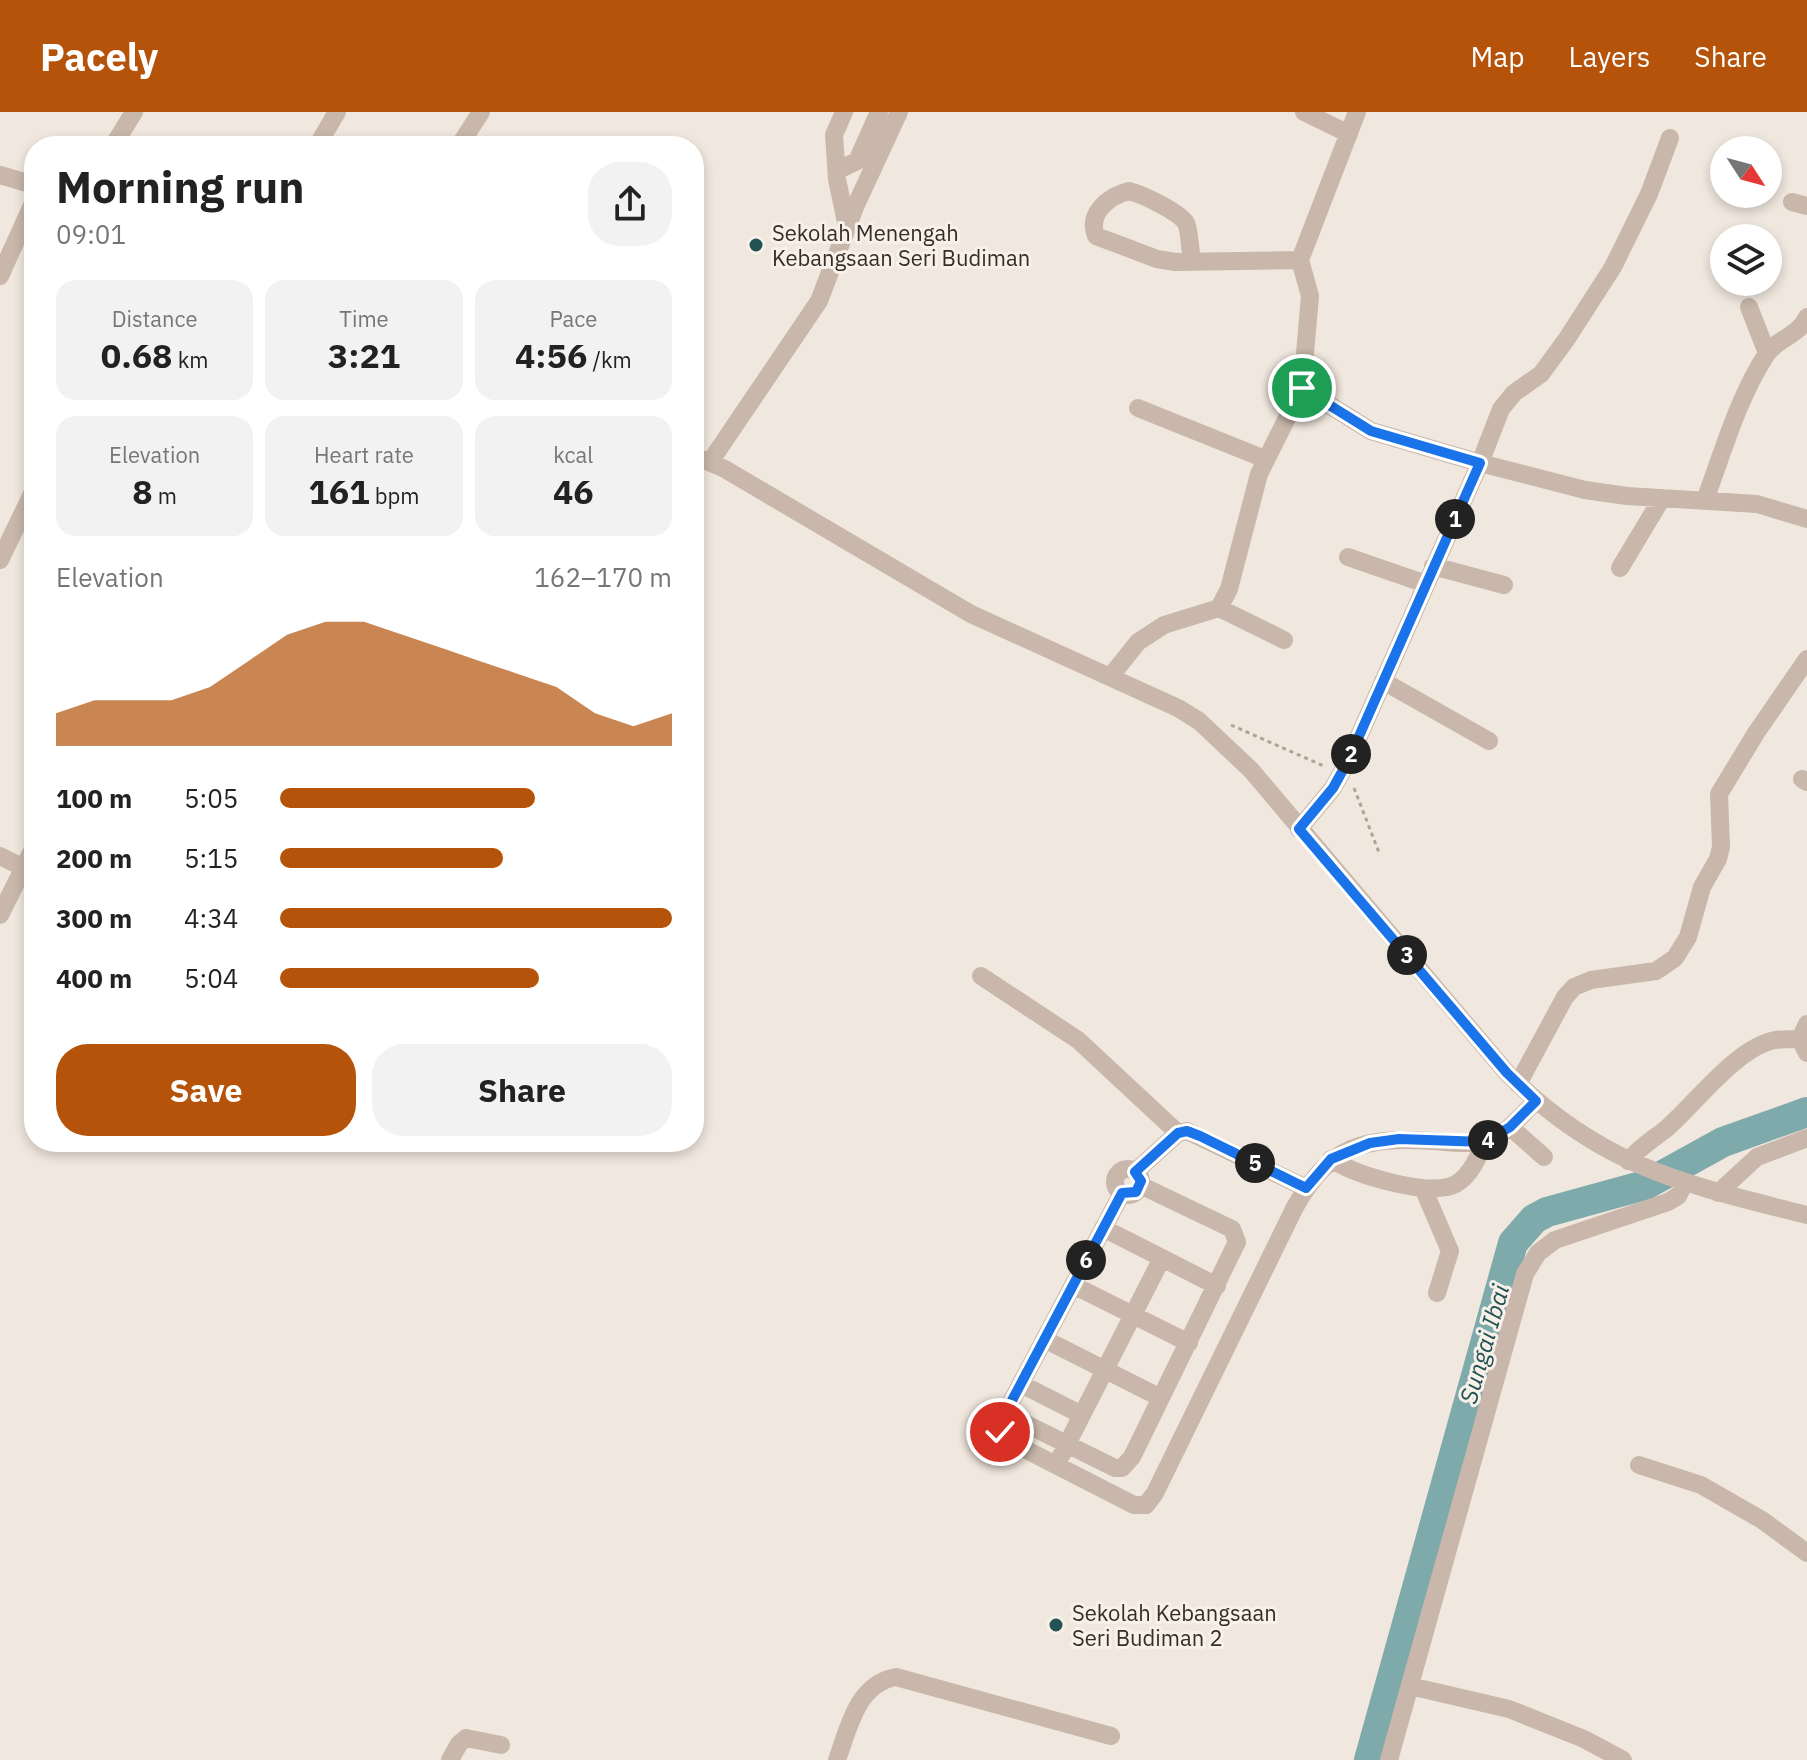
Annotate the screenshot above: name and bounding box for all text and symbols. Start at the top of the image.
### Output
text: Pacely [40,32,158,81]
text: Map [1470,38,1524,75]
text: Layers [1568,38,1650,75]
text: Share [1694,38,1767,75]
north arrow [1710,136,1782,208]
map controls [1710,136,1782,296]
text: Morning run [56,158,305,215]
button: share [588,162,672,246]
text: 09:01 [56,217,126,251]
place label: Sekolah Menengah Kebangsaan Seri Budiman [772,218,1030,272]
button: layers [1710,224,1782,296]
marker: Sekolah Menengah Kebangsaan Seri Budiman [747,236,765,254]
text: Distance [112,304,198,333]
text: Time [339,304,389,333]
text: Pace [549,304,597,333]
text: 0.68 [101,333,173,377]
text: 3:21 [328,333,400,377]
text: 4:56 [515,333,587,377]
text: km [173,345,209,374]
text: /km [587,345,632,374]
pin [1268,354,1336,422]
icon: arrive [1280,366,1324,410]
text: Elevation [109,440,200,469]
text: Heart rate [314,440,414,469]
text: kcal [553,440,593,469]
text: 8 [132,469,153,513]
text: 161 [308,469,370,513]
text: 46 [553,469,594,513]
text: m [153,481,177,510]
text: bpm [370,481,420,510]
pin: 1 [1435,499,1475,539]
text: 1 [1448,504,1462,533]
text: Elevation [56,560,164,594]
text: 162–170 m [534,560,672,594]
pin: 2 [1331,734,1371,774]
text: 2 [1344,739,1358,768]
text: 100 m [56,781,132,815]
text: 5:05 [184,781,238,815]
text: 200 m [56,841,132,875]
text: 5:15 [184,841,238,875]
text: 300 m [56,901,132,935]
text: 4:34 [184,901,238,935]
pin: 3 [1387,935,1427,975]
text: 3 [1400,940,1414,969]
text: 400 m [56,961,132,995]
text: 5:04 [184,961,238,995]
button: Save [56,1044,356,1136]
button: Share [372,1044,672,1136]
pin: 4 [1468,1120,1508,1160]
text: 4 [1481,1125,1495,1154]
pin: 5 [1235,1143,1275,1183]
text: 5 [1248,1148,1262,1177]
pin: 6 [1066,1240,1106,1280]
text: 6 [1079,1245,1093,1274]
water label: Sungai Ibai [1452,1280,1516,1407]
pin [966,1398,1034,1466]
icon: check [978,1410,1022,1454]
place label: Sekolah Kebangsaan Seri Budiman 2 [1072,1598,1277,1652]
marker: Sekolah Kebangsaan Seri Budiman 2 [1047,1616,1065,1634]

